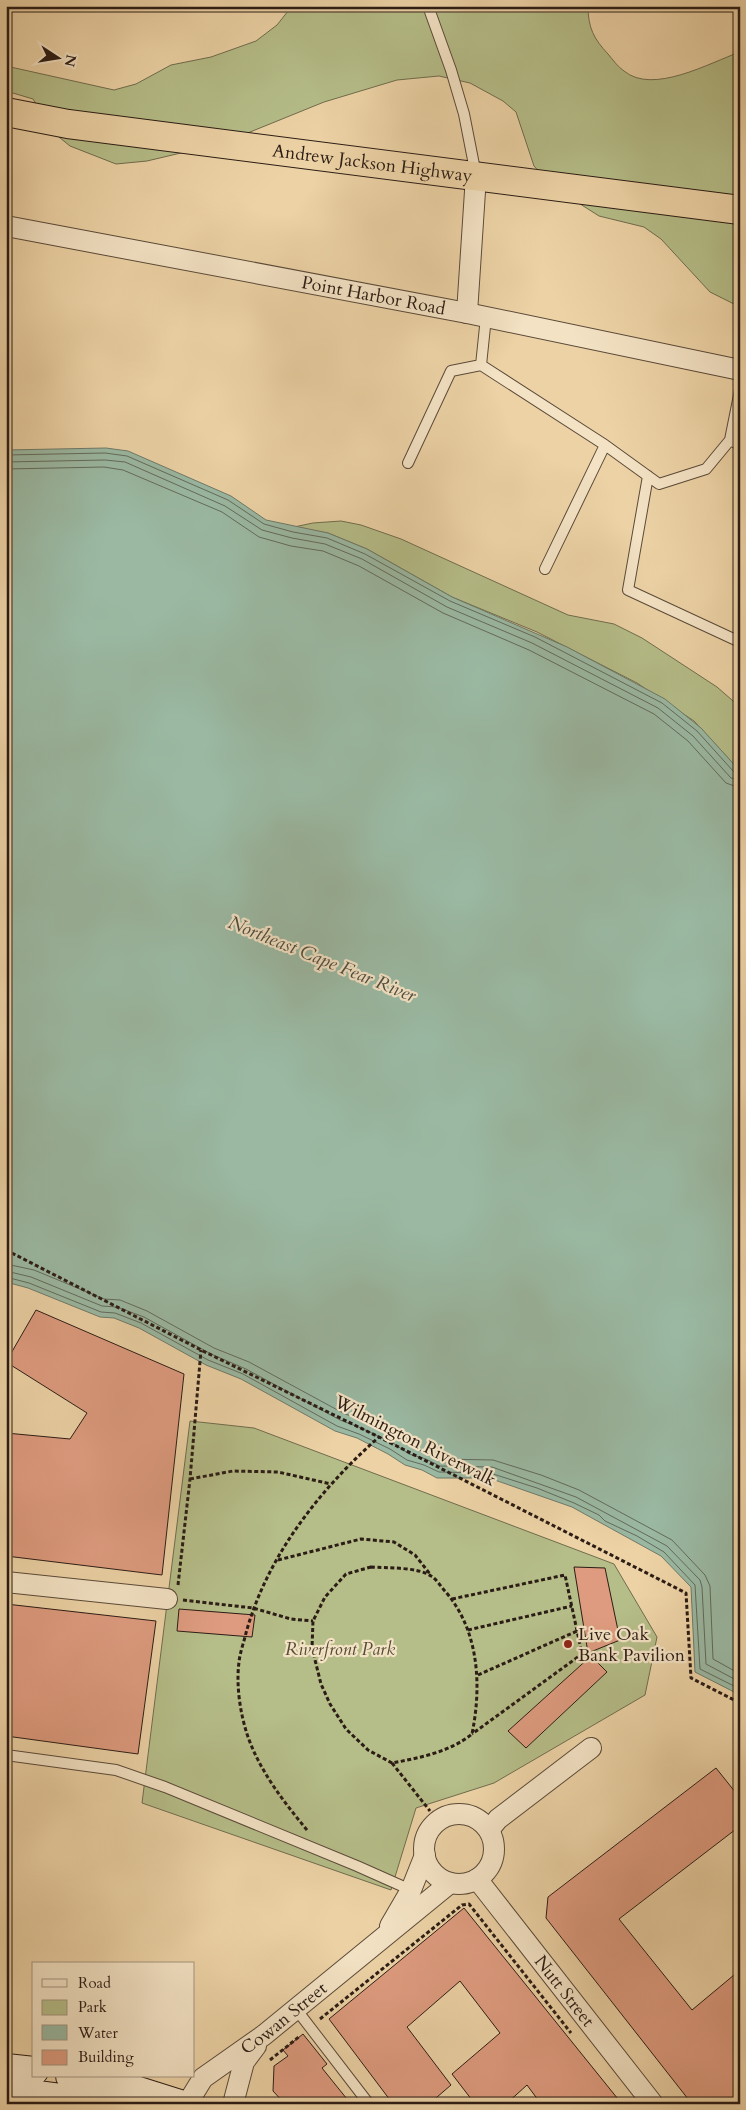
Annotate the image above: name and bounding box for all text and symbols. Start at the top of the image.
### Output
north arrow [32,32,82,82]
text: N [60,53,81,69]
street label: Andrew Jackson Highway [271,138,474,188]
street label: Point Harbor Road [299,270,448,321]
water label: Northeast Cape Fear River [224,909,420,1009]
street label: Wilmington Riverwalk [329,1389,500,1493]
place label: Live Oak Bank Pavilion [578,1622,686,1668]
park label: Riverfront Park [285,1637,395,1662]
marker: Live Oak Bank Pavilion [562,1638,574,1650]
street label: Nutt Street [529,1950,601,2032]
legend [32,1962,195,2078]
text: Road [78,1973,111,1993]
street label: Cowan Street [235,1976,332,2060]
text: Park [78,1997,107,2017]
text: Water [77,2023,119,2043]
text: Building [78,2047,134,2067]

